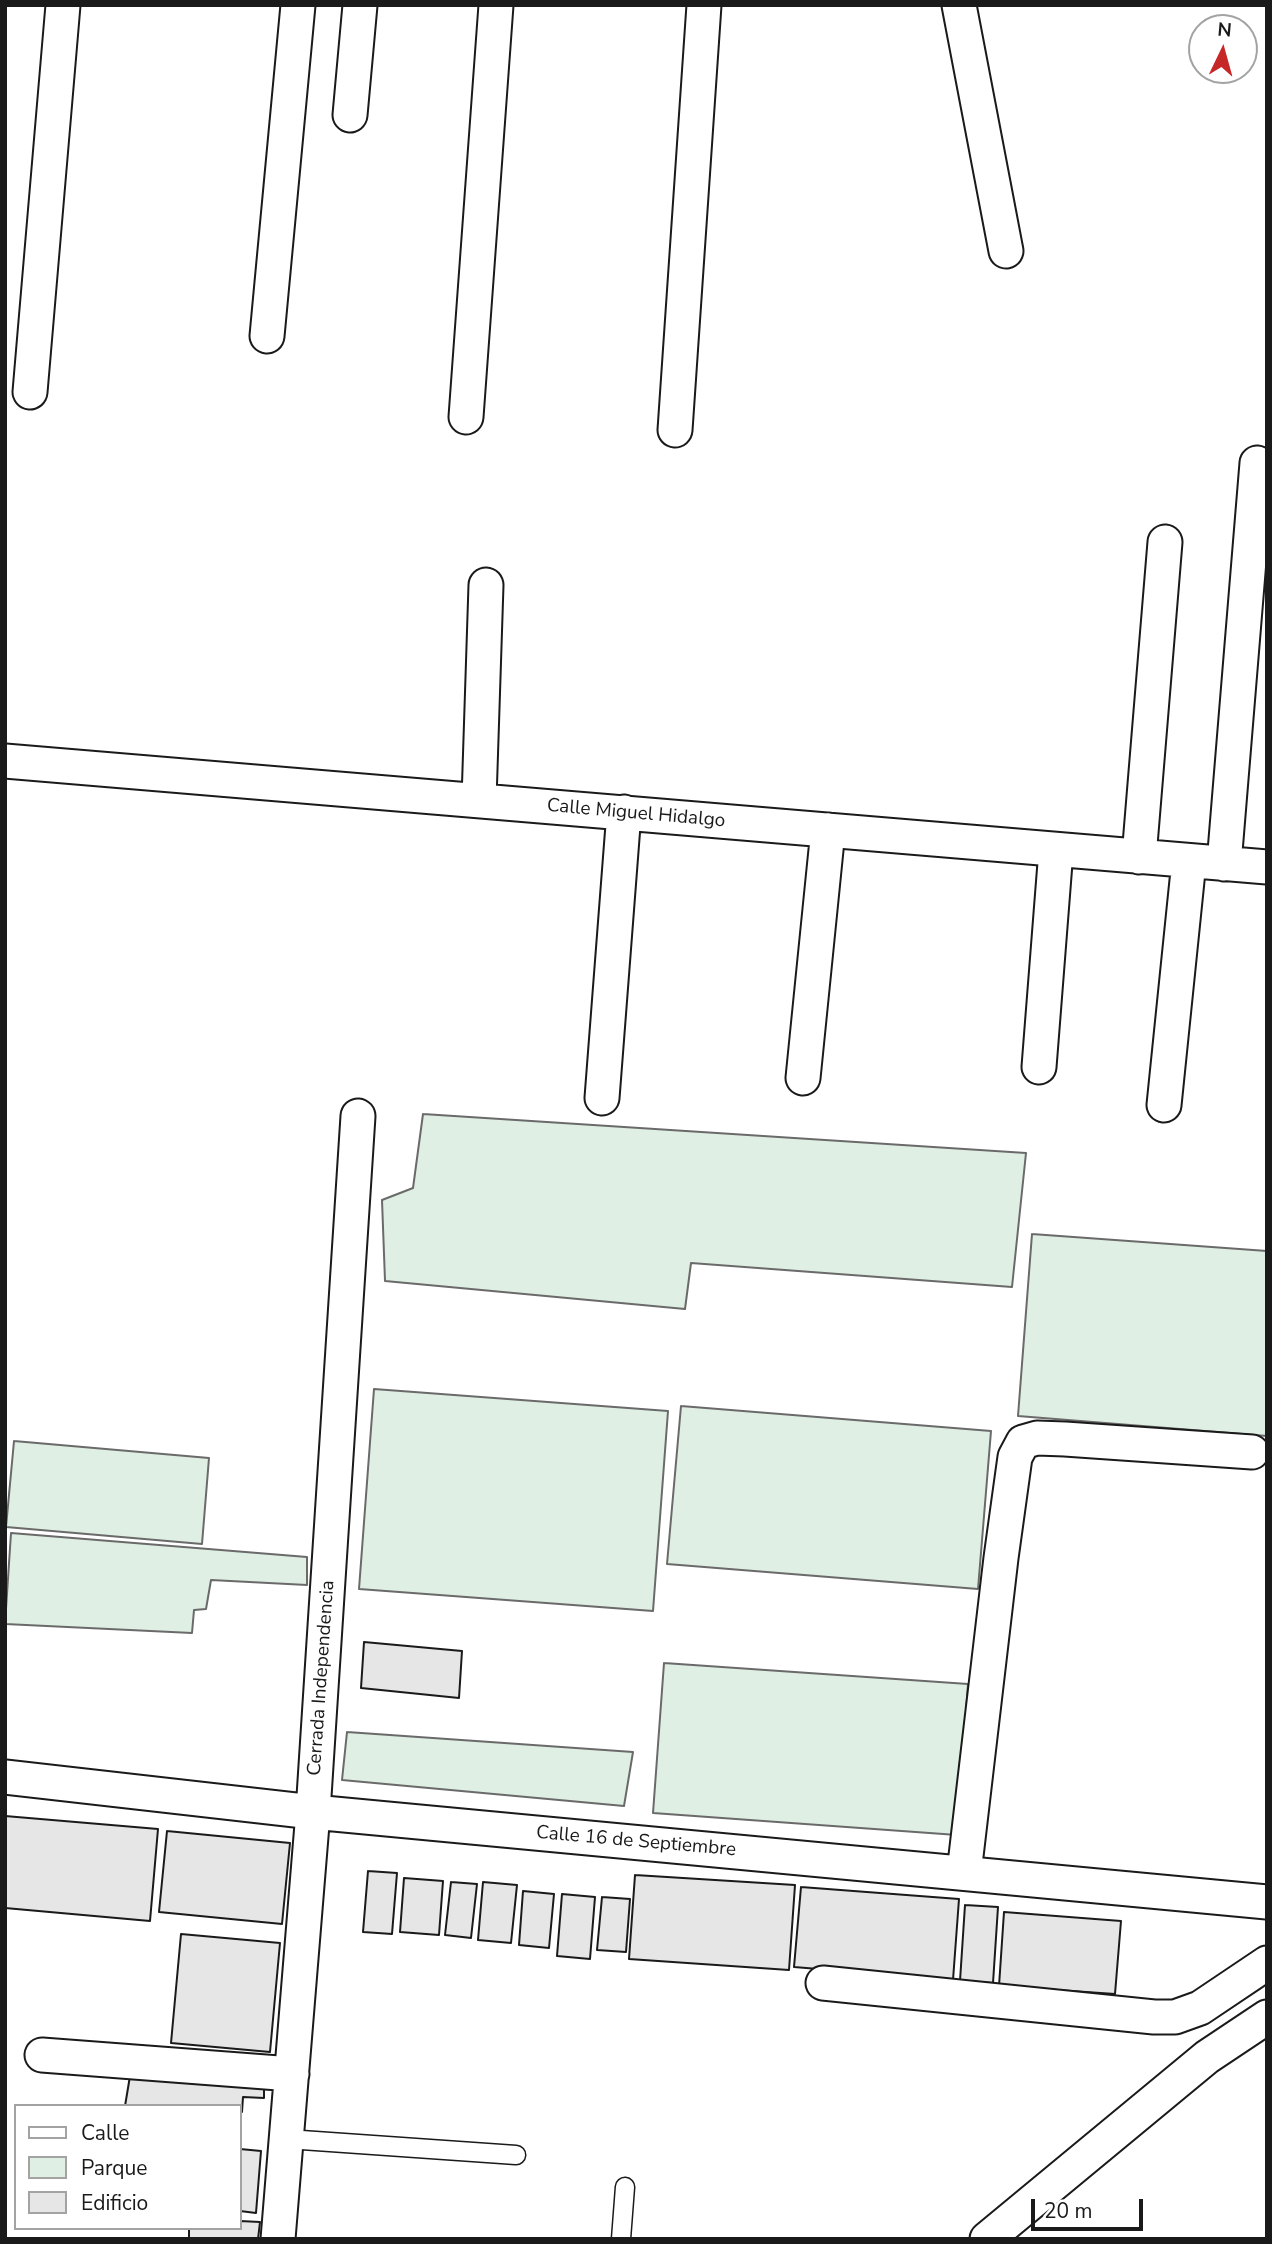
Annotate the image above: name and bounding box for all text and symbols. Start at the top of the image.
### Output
north arrow [1188,14,1258,84]
text: N [1216,17,1233,44]
street label: Calle Miguel Hidalgo [546,795,726,833]
street label: Cerrada Independencia [304,1579,340,1777]
street label: Calle 16 de Septiembre [535,1822,737,1862]
legend [14,2104,242,2230]
text: Calle [81,2119,129,2147]
text: Parque [81,2154,148,2182]
scale bar [1034,2184,1146,2228]
text: Edificio [81,2189,148,2217]
text: 20 m [1044,2197,1093,2225]

